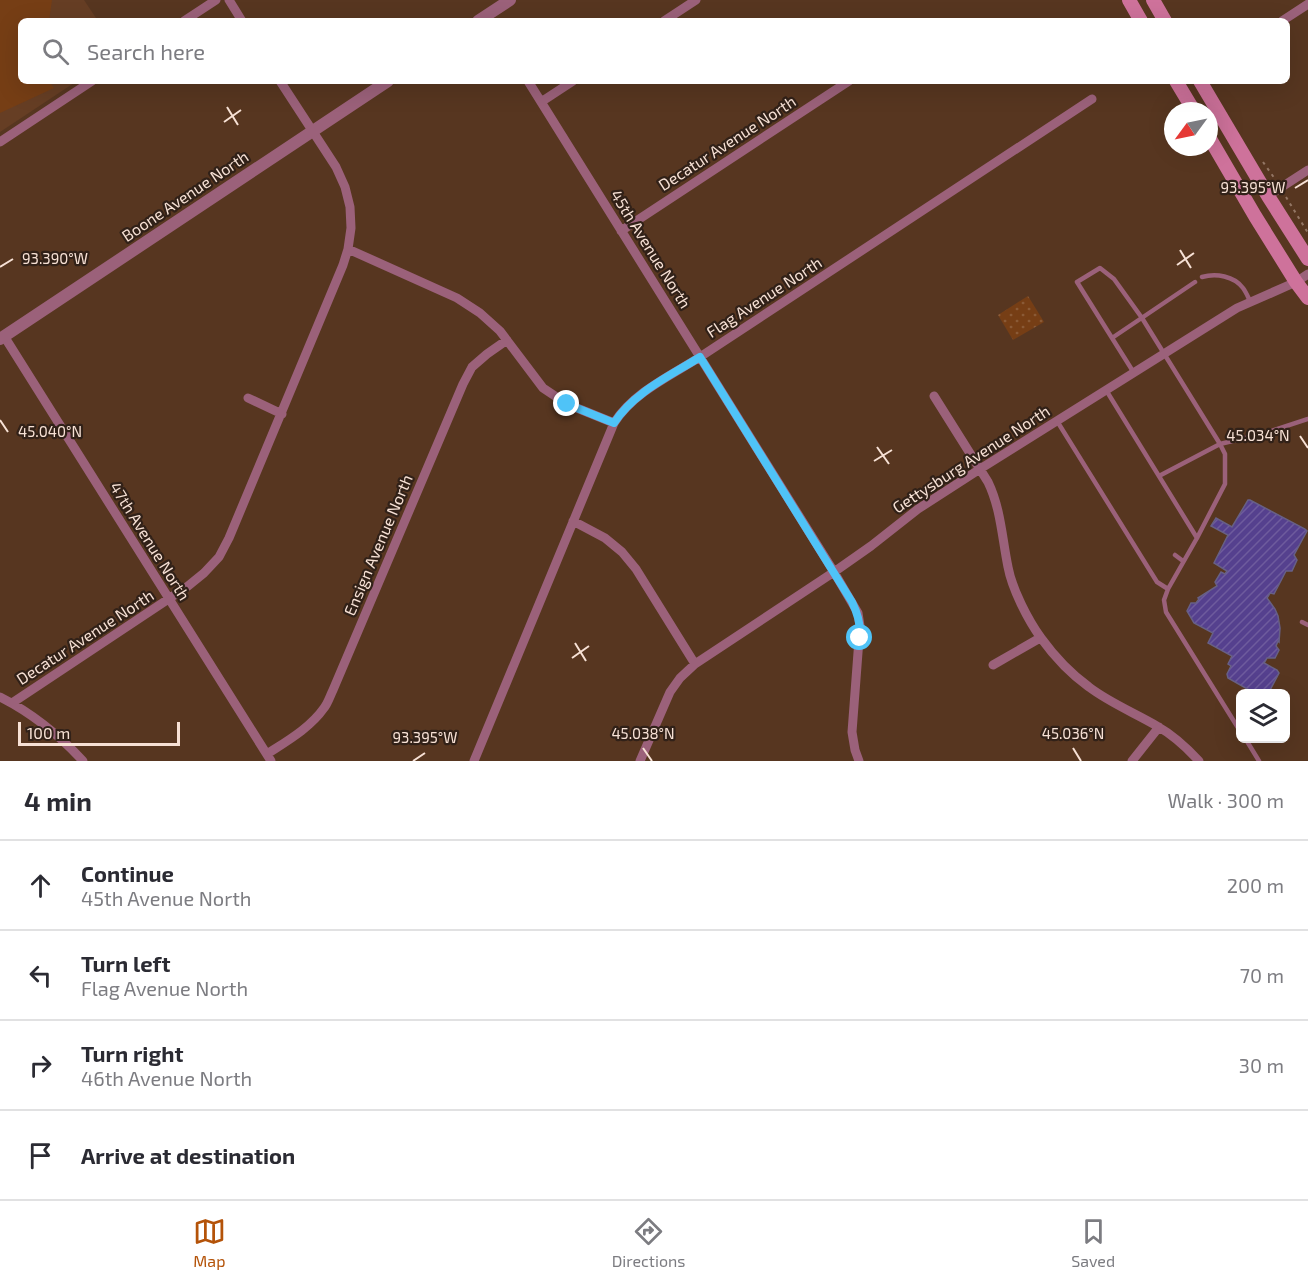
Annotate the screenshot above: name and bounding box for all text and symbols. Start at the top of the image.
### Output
search box [18,18,1290,84]
icon: search [39,35,72,68]
text: Search here [87,38,205,64]
street label: Decatur Avenue North [655,91,799,194]
north arrow [1164,102,1218,156]
street label: Boone Avenue North [118,146,252,245]
text: 93.395°W [1221,178,1285,196]
street label: 45th Avenue North [607,186,696,312]
text: 93.390°W [22,249,88,267]
street label: Flag Avenue North [703,252,825,341]
route end [553,390,579,416]
street label: Gettysburg Avenue North [889,401,1053,517]
text: 45.040°N [18,422,82,440]
text: 45.034°N [1226,426,1290,444]
street label: Ensign Avenue North [339,472,416,618]
street label: 47th Avenue North [106,478,195,603]
street label: Decatur Avenue North [13,585,157,688]
route start [846,624,872,650]
map controls [1236,689,1290,743]
button: layers [1236,689,1290,743]
scale bar [18,719,180,746]
text: 100 m [27,723,70,742]
text: 45.038°N [611,724,675,742]
text: 45.036°N [1042,724,1104,742]
text: 93.395°W [393,728,457,746]
text: 4 min [24,785,92,816]
text: Walk · 300 m [1168,788,1284,812]
text: Continue [81,860,174,886]
icon: ahead [24,869,57,902]
text: 200 m [1227,873,1284,897]
text: 45th Avenue North [81,886,251,910]
text: Turn left [81,950,170,976]
icon: left [24,959,57,992]
text: 70 m [1240,963,1284,987]
text: Flag Avenue North [81,976,248,1000]
text: Turn right [81,1040,183,1066]
icon: right [24,1049,57,1082]
text: 30 m [1239,1053,1284,1077]
text: 46th Avenue North [81,1066,252,1090]
icon: arrive [24,1139,57,1172]
text: Arrive at destination [81,1142,295,1168]
tab: Map [193,1215,226,1270]
tab: Directions [612,1215,685,1270]
tab: Saved [1071,1215,1115,1270]

